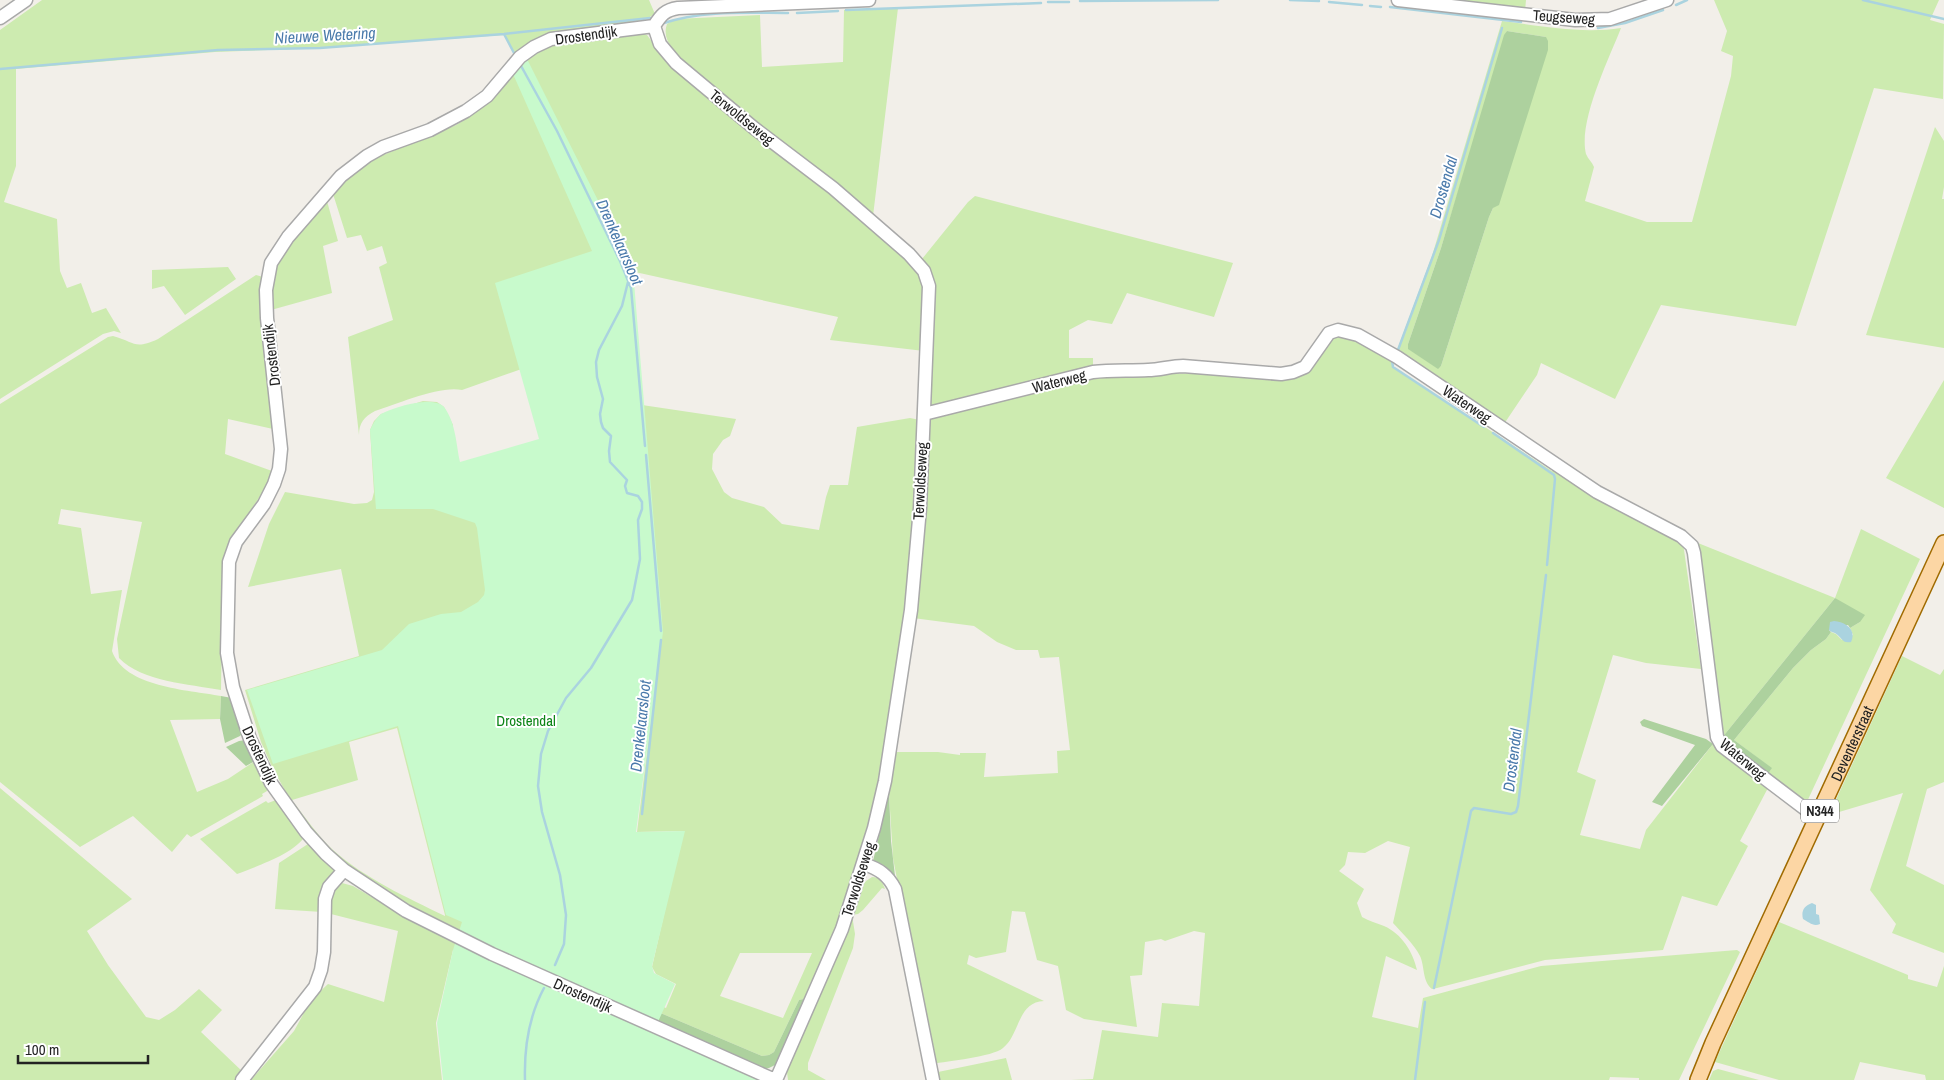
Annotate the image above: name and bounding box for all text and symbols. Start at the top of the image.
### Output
street label: Teugseweg [1532,4,1596,30]
street label: Drostendijk [554,20,619,50]
water label: Nieuwe Wetering [274,21,376,49]
street label: Terwoldseweg [705,84,779,150]
water label: Drostendal [1424,152,1463,221]
water label: Drenkelaarsloot [591,196,649,289]
street label: Drostendijk [257,322,285,387]
street label: Waterweg [1030,364,1088,398]
street label: Waterweg [1438,380,1496,428]
street label: Terwoldseweg [907,441,933,520]
water label: Drenkelaarsloot [624,679,656,773]
street label: Deventerstraat [1825,702,1878,784]
park label: Drostendal [496,710,556,731]
street label: Drostendijk [237,722,283,788]
water label: Drostendal [1497,726,1527,793]
street label: Waterweg [1715,733,1771,785]
road number: N344 [1801,799,1839,822]
street label: Terwoldseweg [836,839,880,919]
street label: Drostendijk [550,973,616,1018]
scale bar [18,1032,148,1064]
text: 100 m [25,1039,59,1060]

